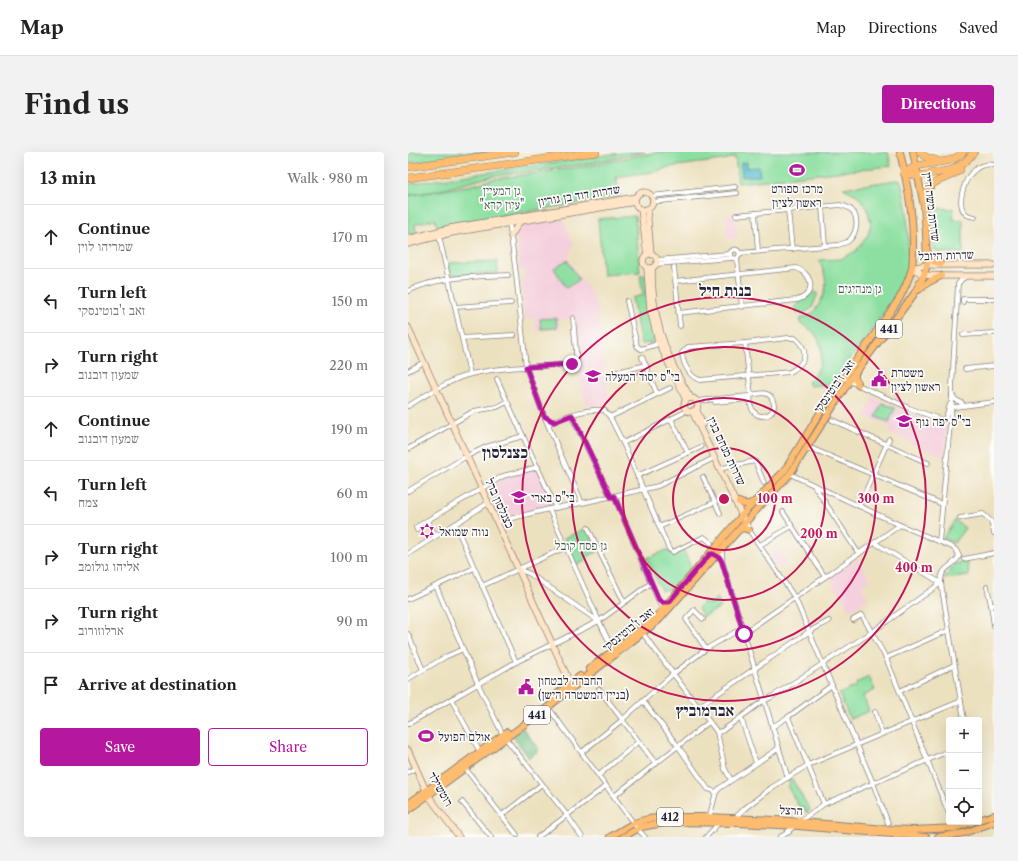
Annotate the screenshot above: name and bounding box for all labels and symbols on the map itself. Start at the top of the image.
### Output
sports icon: מרכז ספורט ראשון לציון [788,161,806,179]
street label: שדרות משה דיין [920,172,944,242]
street label: שדרות דוד בן גוריון [537,181,621,209]
place label: מרכז ספורט ראשון לציון [771,181,823,210]
park label: גן המעיין "עיון קרא" [479,183,525,212]
street label: שדרות היובל [918,247,974,263]
district label: בנות חיל [699,280,752,300]
park label: גן מנהיגים [838,281,882,296]
road number: 441 [876,320,902,338]
route end [563,355,581,373]
street label: זאב ז'בוטינסקי [810,356,858,416]
place label: משטרת ראשון לציון [891,365,940,394]
school or university icon: בי"ס יסוד המעלה [584,367,602,385]
place label: בי"ס יסוד המעלה [605,369,680,384]
public building icon: משטרת ראשון לציון [870,370,888,388]
school or university icon: בי"ס יפה נוף [895,412,913,430]
street label: שדרות מנחם בגין [705,414,749,488]
place label: בי"ס יפה נוף [916,414,971,429]
district label: כצנלסון [482,442,528,462]
street label: כצנלסון ברל [482,476,518,531]
school or university icon: בי"ס בארי [510,488,528,506]
place label: בי"ס בארי [531,490,575,505]
text: 100 m [757,491,793,506]
text: 300 m [857,491,895,506]
centre of rings [717,492,731,506]
synagogue icon: נווה שמואל [418,522,436,540]
place label: נווה שמואל [439,524,488,539]
text: 200 m [800,526,838,541]
park label: גן פסח קובל [555,538,607,553]
text: 400 m [895,560,933,575]
street label: זאב ז'בוטינסקי [599,604,657,654]
route start [735,625,753,643]
place label: החברה לבטחון (בניין המשטרה הישן) [538,673,629,702]
public building icon: החברה לבטחון (בניין המשטרה הישן) [517,678,535,696]
district label: אברמוביץ [676,700,735,720]
road number: 441 [524,706,550,724]
sports icon: אולם הפועל [417,727,435,745]
place label: אולם הפועל [438,729,490,744]
street label: רוטשילד [425,769,457,809]
street label: הרצל [779,802,803,818]
road number: 412 [657,808,683,826]

